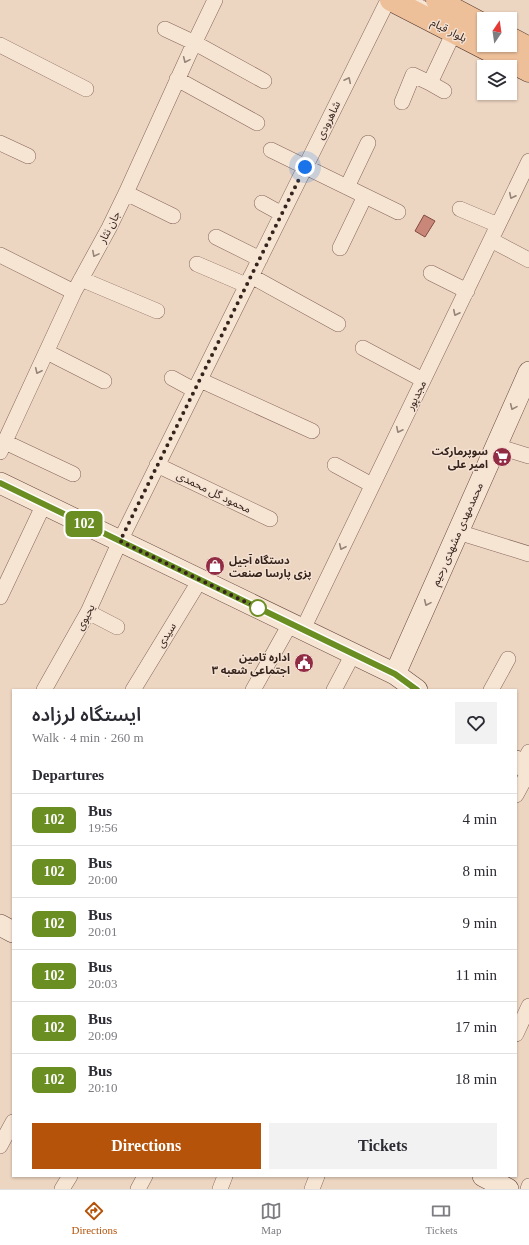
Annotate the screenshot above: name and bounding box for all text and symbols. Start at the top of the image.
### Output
north arrow [477,12,517,52]
map controls [477,12,517,100]
street label: بلوار قیام [428,16,469,46]
one-way arrow [183,56,191,64]
button: layers [477,60,517,100]
one-way arrow [344,76,351,84]
street label: شاهرودی [314,99,343,142]
your location [295,157,315,177]
one-way arrow [509,191,517,199]
street label: جان نثار [95,209,123,246]
one-way arrow [92,250,100,257]
one-way arrow [453,309,461,316]
one-way arrow [35,366,43,374]
street label: مجدپور [403,378,430,413]
one-way arrow [510,403,518,411]
one-way arrow [396,425,404,433]
place label: سوپرمارکت امیر علی [432,445,488,471]
supermarket icon: سوپرمارکت امیر علی [491,446,513,468]
street label: محمود گل محمدی [175,469,253,516]
street label: محمدمهدی مشهدی رحیم [429,481,488,589]
line badge: 102 [61,511,107,537]
text: 102 [74,516,95,531]
one-way arrow [339,542,347,550]
place label: دستگاه آجیل پزی پارسا صنعت [229,554,312,581]
shop icon: دستگاه آجیل پزی پارسا صنعت [204,555,226,577]
unlabelled marker [249,599,267,617]
one-way arrow [423,599,431,606]
street label: یحیوی [73,602,98,633]
street label: سیدی [154,620,179,650]
place label: اداره تامین اجتماعی شعبه ۳ [212,651,290,677]
public building icon: اداره تامین اجتماعی شعبه ۳ [293,652,315,674]
button: heart [455,702,497,744]
text: ایستگاه لرزاده [32,704,141,725]
text: Walk · 4 min · 260 m [32,730,144,745]
text: Departures [32,767,104,783]
text: Bus [88,803,112,819]
text: 4 min [462,811,497,827]
text: 102 [44,812,65,827]
text: 19:56 [88,820,118,835]
text: Bus [88,855,112,871]
text: 8 min [462,863,497,879]
text: 102 [44,864,65,879]
text: 20:00 [88,872,118,887]
text: Bus [88,907,112,923]
text: 9 min [462,915,497,931]
text: 102 [44,916,65,931]
text: 20:01 [88,924,118,939]
text: Bus [88,959,112,975]
text: 11 min [455,967,497,983]
text: 102 [44,968,65,983]
text: 20:03 [88,976,118,991]
text: Bus [88,1011,112,1027]
text: 17 min [455,1019,497,1035]
text: 102 [44,1020,65,1035]
text: 20:09 [88,1028,118,1043]
text: Bus [88,1063,112,1079]
text: 18 min [455,1071,497,1087]
text: 102 [44,1072,65,1087]
text: 20:10 [88,1080,118,1095]
button: Directions [32,1123,261,1169]
button: Tickets [269,1123,497,1169]
tab: Directions [72,1200,117,1236]
tab: Map [260,1200,282,1236]
tab: Tickets [425,1200,457,1236]

